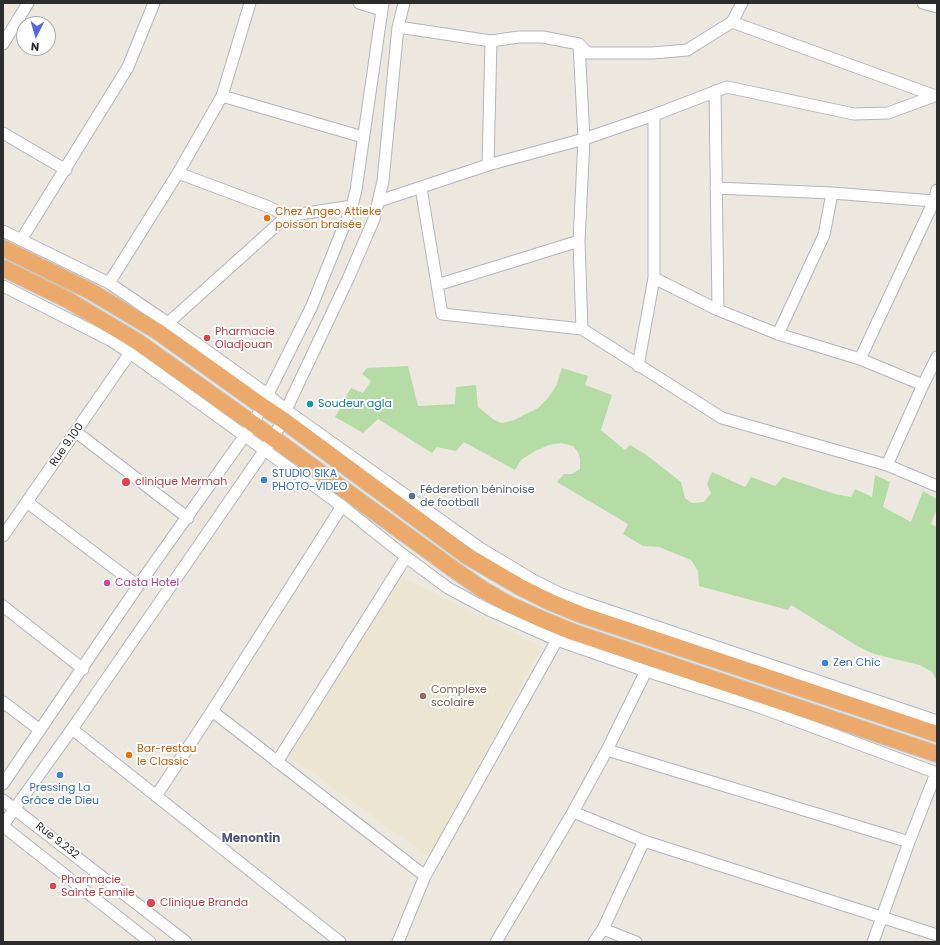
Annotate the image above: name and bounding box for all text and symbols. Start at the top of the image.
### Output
north arrow [16,16,56,56]
text: N [30,39,40,55]
place label: Chez Angeo Attieke poisson braisée [275,205,381,231]
marker: Chez Angeo Attieke poisson braisée [262,213,272,223]
place label: Pharmacie Oladjouan [215,325,275,351]
marker: Pharmacie Oladjouan [202,333,212,343]
place label: Soudeur agla [318,397,392,411]
marker: Soudeur agla [305,399,315,409]
street label: Rue 9.100 [47,421,87,469]
place label: STUDIO SIKA PHOTO-VIDEO [272,467,347,493]
place label: clinique Mermah [135,475,227,489]
marker: STUDIO SIKA PHOTO-VIDEO [259,475,269,485]
marker: clinique Mermah [120,476,132,488]
place label: Féderetion béninoise de football [420,483,535,509]
marker: Féderetion béninoise de football [407,491,417,501]
place label: Casta Hotel [115,576,179,590]
marker: Casta Hotel [102,578,112,588]
place label: Zen Chic [833,656,881,670]
marker: Zen Chic [820,658,830,668]
place label: Complexe scolaire [431,683,487,709]
marker: Complexe scolaire [418,691,428,701]
place label: Bar-restau le Classic [137,742,196,768]
marker: Bar-restau le Classic [124,750,134,760]
marker: Pressing La Grâce de Dieu [55,770,65,780]
place label: Pressing La Grâce de Dieu [21,781,99,807]
street label: Rue 9.232 [33,820,81,862]
district label: Menontin [222,832,280,846]
place label: Pharmacie Sainte Famile [61,873,135,899]
marker: Pharmacie Sainte Famile [48,881,58,891]
place label: Clinique Branda [160,896,248,910]
marker: Clinique Branda [145,897,157,909]

